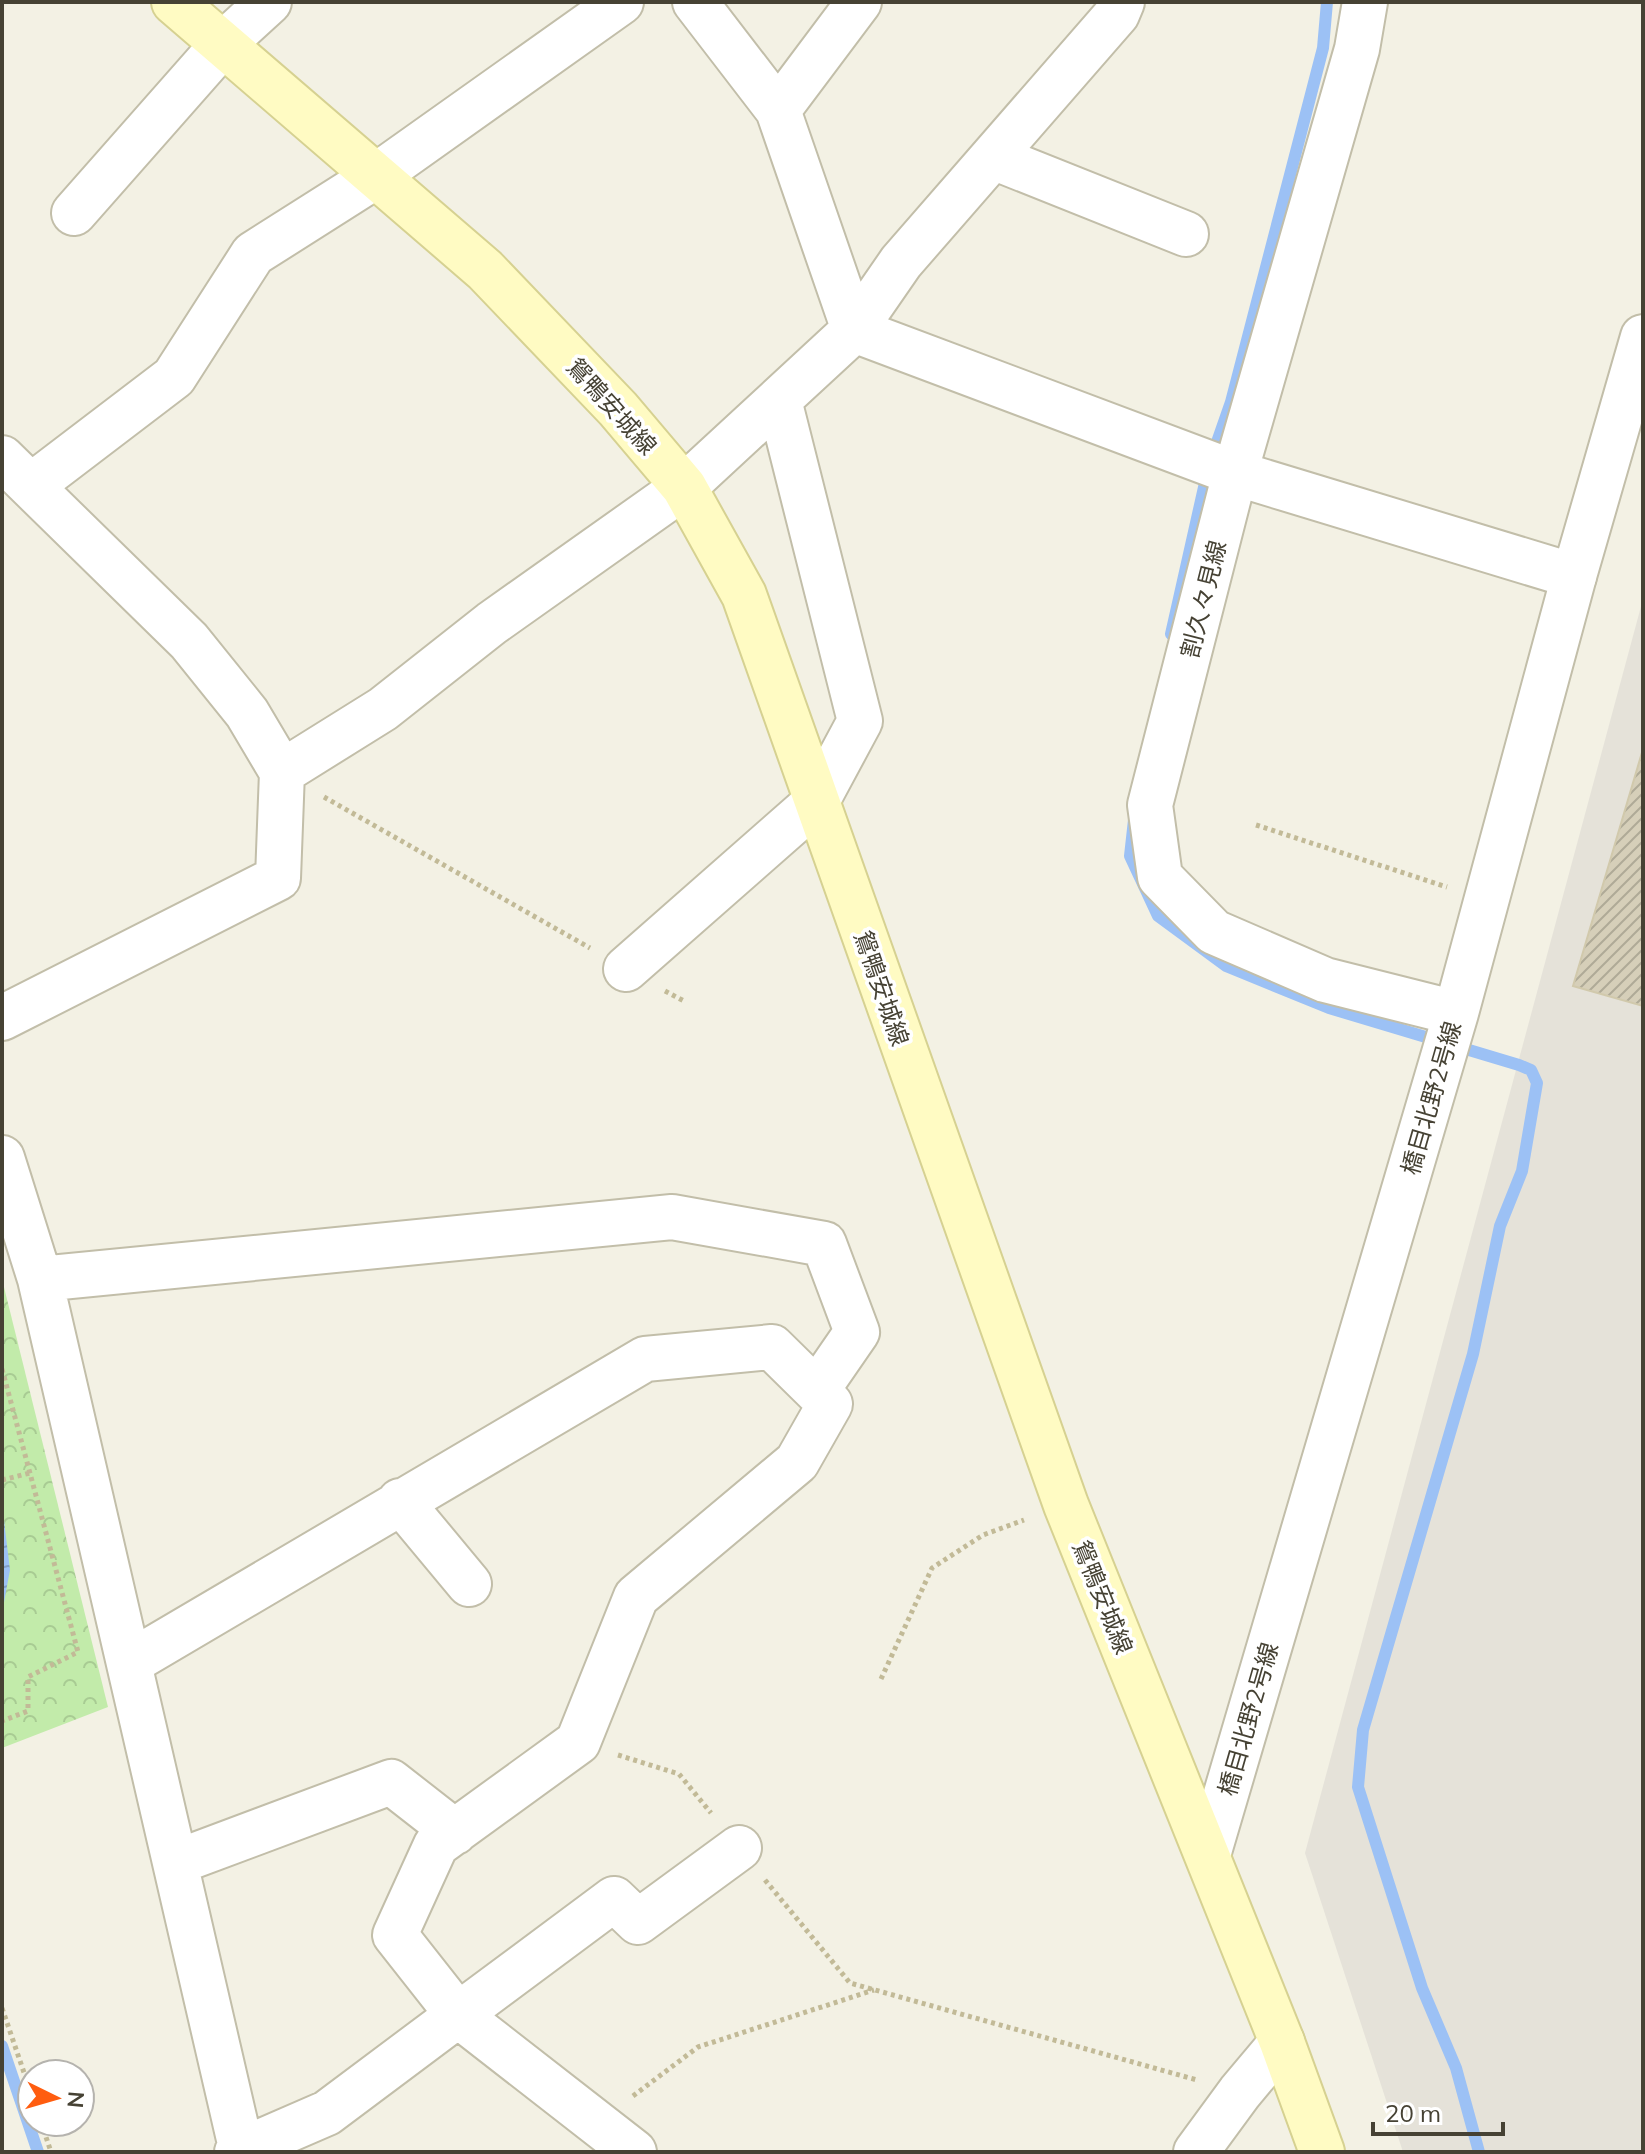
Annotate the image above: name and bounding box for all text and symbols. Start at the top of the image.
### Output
street label: 鴛鴨安城線 [561,351,663,461]
street label: 割久々見線 [1174,537,1232,661]
street label: 鴛鴨安城線 [848,926,916,1050]
street label: 橋目北野2号線 [1395,1018,1467,1178]
street label: 鴛鴨安城線 [1067,1536,1139,1658]
street label: 橋目北野2号線 [1212,1639,1284,1799]
north arrow [16,2058,96,2138]
scale bar [1373,2086,1503,2136]
text: N [61,2090,91,2109]
text: 20 m [1385,2098,1441,2128]

